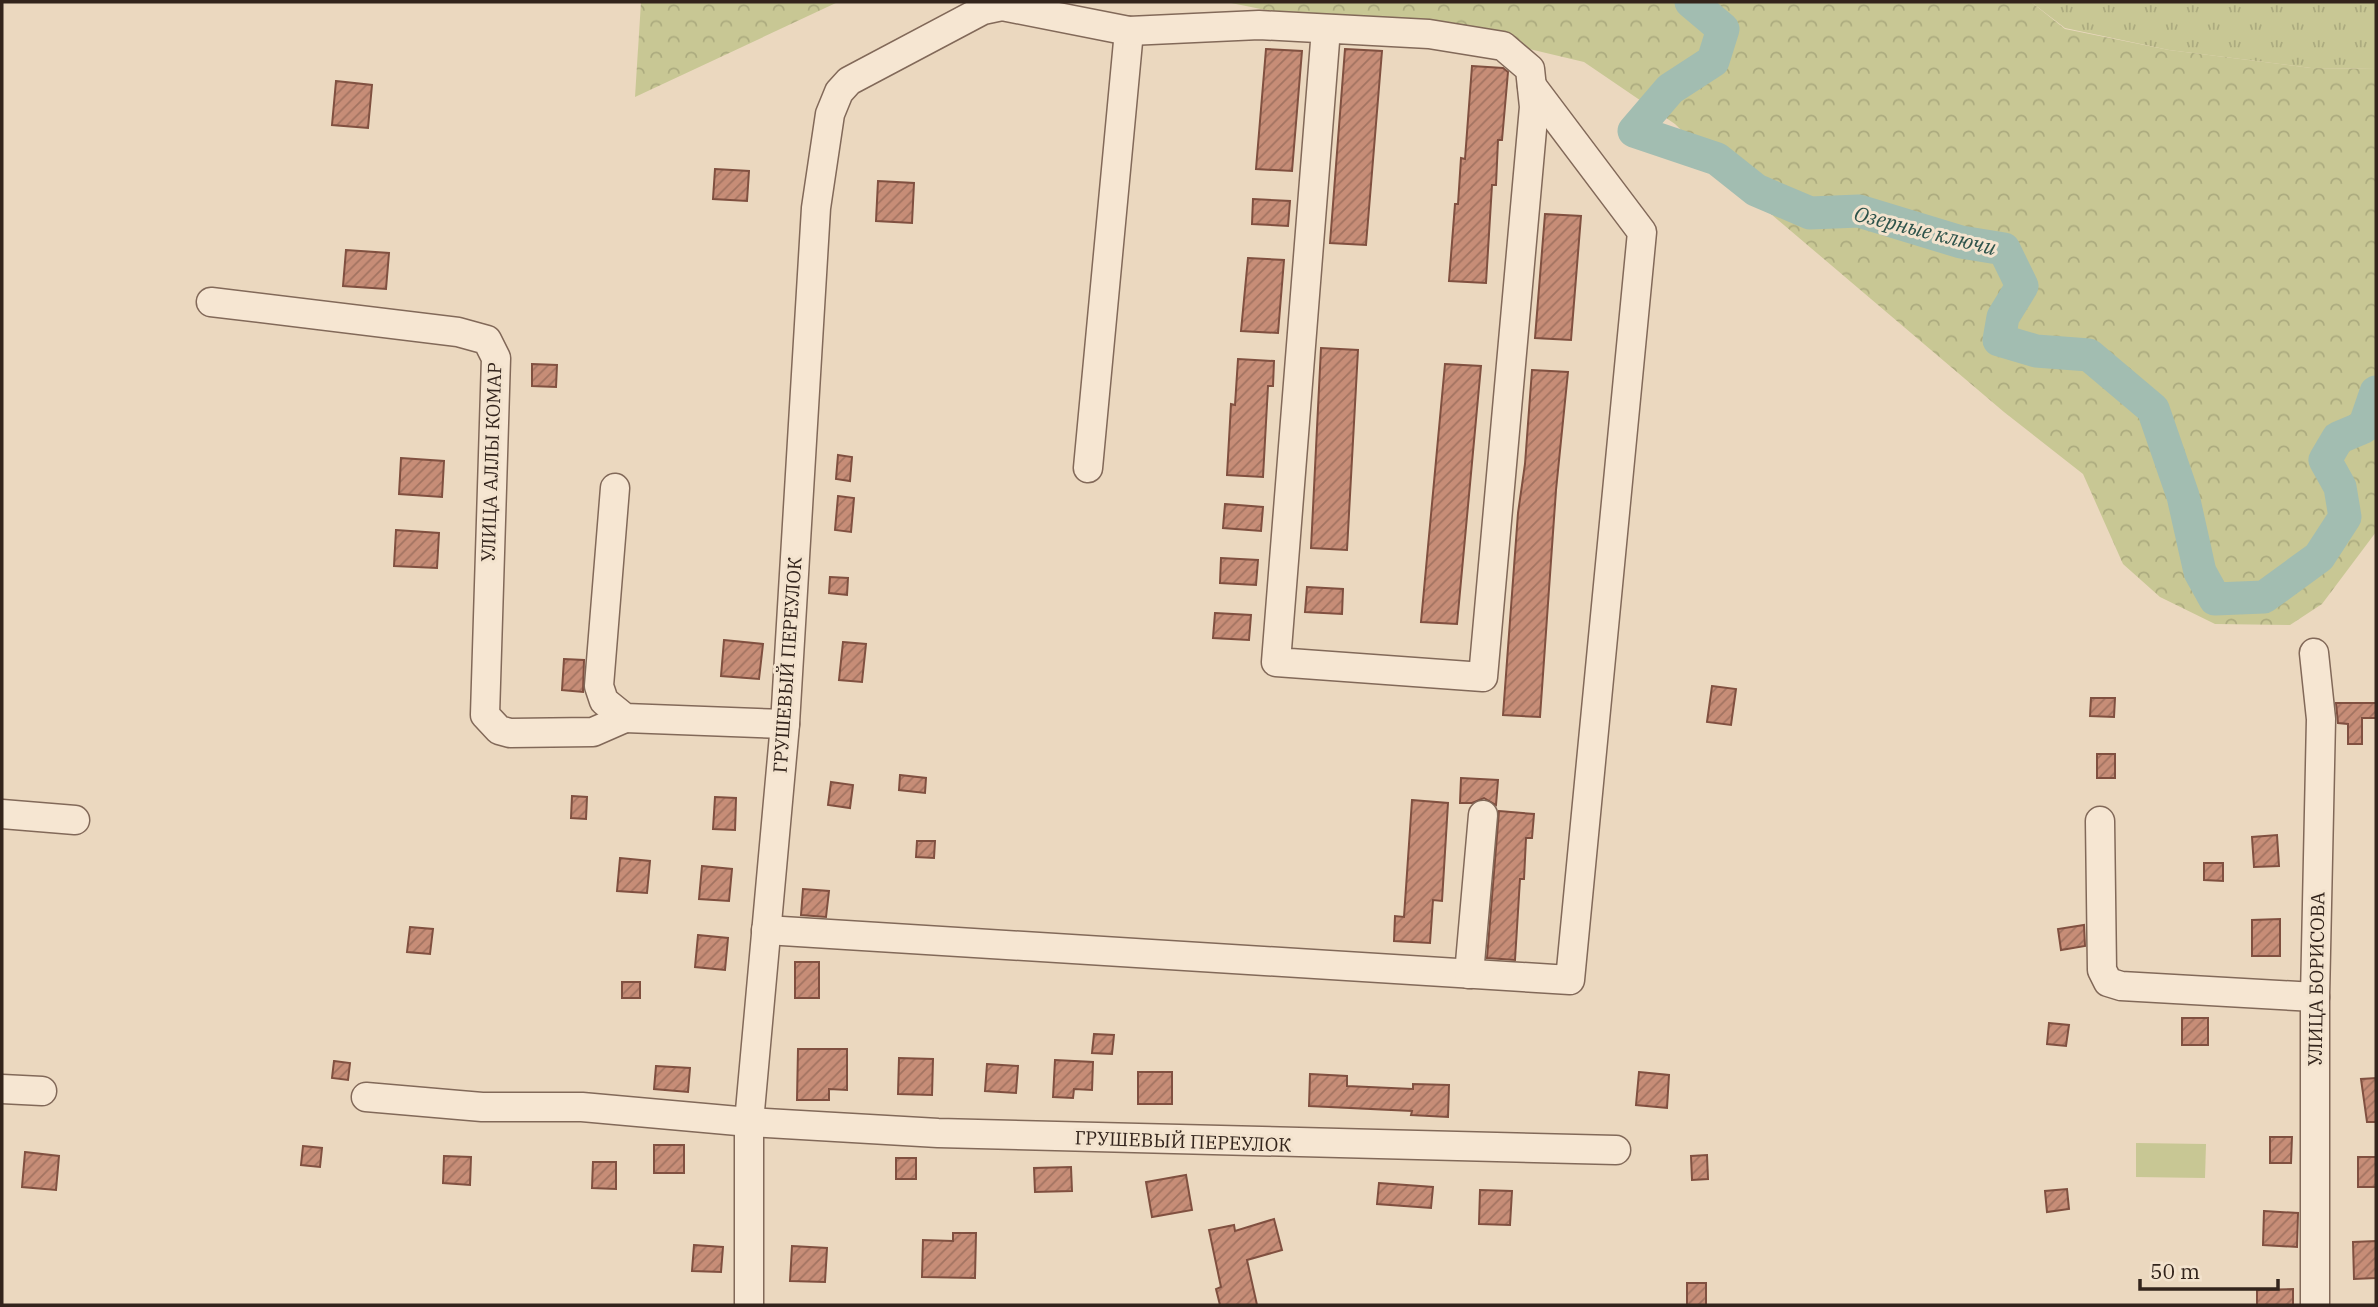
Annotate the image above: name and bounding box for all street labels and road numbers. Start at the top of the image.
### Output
street label: УЛИЦА АЛЛЫ КОМАР [476,362,506,562]
street label: ГРУШЕВЫЙ ПЕРЕУЛОК [767,556,807,774]
street label: УЛИЦА БОРИСОВА [2302,892,2330,1066]
street label: ГРУШЕВЫЙ ПЕРЕУЛОК [1074,1125,1292,1157]

